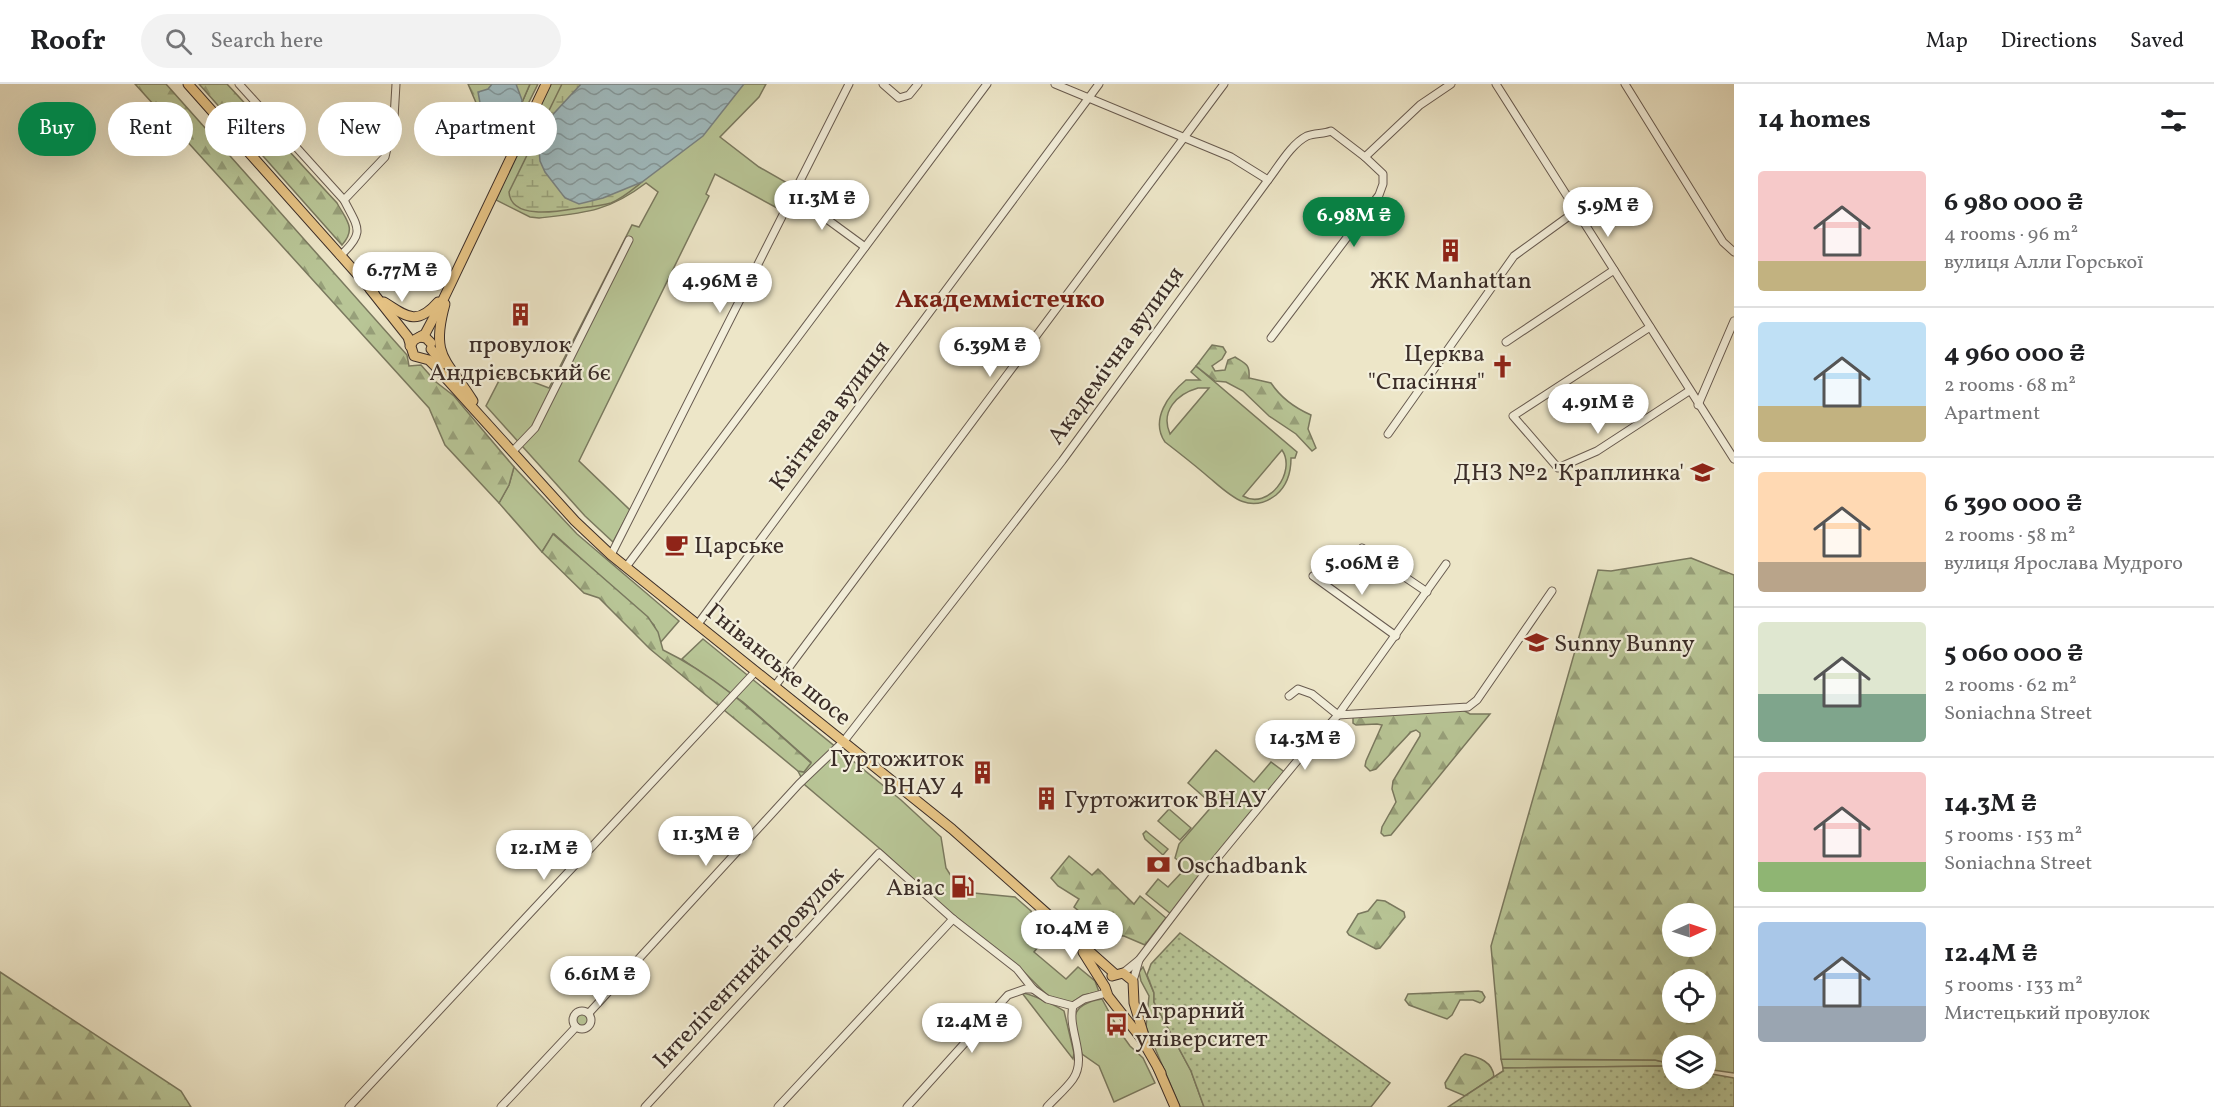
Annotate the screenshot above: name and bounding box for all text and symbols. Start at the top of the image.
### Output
search box [141,14,561,68]
text: Roofr [30,22,105,61]
icon: search [162,25,195,58]
text: Search here [210,26,323,57]
text: Map [1926,27,1968,56]
text: Directions [2001,27,2097,56]
text: Saved [2130,27,2184,56]
chip: Buy [18,102,96,156]
chip: Rent [108,102,193,156]
chip: Filters [205,102,306,156]
chip: New [318,102,402,156]
chip: Apartment [414,102,557,156]
text: 14 homes [1758,102,1871,138]
icon: filters [2157,104,2190,137]
pin: 11.3M ₴ [767,180,877,231]
text: 11.3M ₴ [788,185,856,213]
text: 6 980 000 ₴ [1944,185,2083,221]
pin: 5.9M ₴ [1559,187,1657,238]
text: 5.9M ₴ [1577,192,1639,220]
icon: home [1806,195,1878,267]
pin: 6.98M ₴ [1299,197,1409,248]
text: 6.98M ₴ [1317,202,1391,230]
text: 4 rooms · 96 m² [1944,221,2078,249]
building icon: ЖК Manhattan [1438,237,1464,263]
text: вулиця Алли Горської [1944,249,2143,277]
pin: 6.77M ₴ [347,252,457,303]
text: 6.77M ₴ [366,257,438,285]
street label: Академічна вулиця [1040,260,1193,452]
pin: 4.96M ₴ [665,263,775,314]
place label: ЖК Manhattan [1370,265,1532,299]
text: 4.96M ₴ [682,268,758,296]
district label: Академмістечко [895,282,1105,318]
building icon: провулок Андрієвський 6є [507,301,533,327]
pin: 6.39M ₴ [935,327,1045,378]
place label: провулок Андрієвський 6є [429,329,611,391]
text: 6.39M ₴ [953,332,1027,360]
street label: Квітнева вулиця [762,334,899,499]
text: 4 960 000 ₴ [1944,336,2085,372]
place label: Церква "Спасіння" [1368,338,1485,400]
icon: home [1806,346,1878,418]
church icon: Церква "Спасіння" [1490,354,1516,380]
text: 2 rooms · 68 m² [1944,372,2076,400]
pin: 4.91M ₴ [1543,384,1653,435]
text: 4.91M ₴ [1562,389,1634,417]
text: Apartment [1944,400,2040,428]
place label: ДНЗ №2 'Краплинка' [1454,457,1684,491]
school or university icon: ДНЗ №2 'Краплинка' [1689,459,1715,485]
text: 6 390 000 ₴ [1944,486,2082,522]
icon: home [1806,496,1878,568]
text: 2 rooms · 58 m² [1944,522,2075,550]
place label: Царське [694,530,784,564]
cafe icon: Царське [663,532,689,558]
pin: 5.06M ₴ [1307,545,1417,596]
text: 5.06M ₴ [1325,550,1399,578]
text: вулиця Ярослава Мудрого [1944,550,2183,578]
street label: Гніванське шосе [698,596,858,735]
place label: Sunny Bunny [1554,628,1695,662]
school or university icon: Sunny Bunny [1523,630,1549,656]
text: 5 060 000 ₴ [1944,636,2083,672]
icon: home [1806,646,1878,718]
text: 2 rooms · 62 m² [1944,672,2077,700]
text: Soniachna Street [1944,700,2092,728]
pin: 14.3M ₴ [1250,720,1360,771]
text: 14.3M ₴ [1269,725,1341,753]
place label: Гуртожиток ВНАУ 4 [830,743,964,805]
building icon: Гуртожиток ВНАУ 4 [969,759,995,785]
place label: Гуртожиток ВНАУ [1064,784,1267,818]
building icon: Гуртожиток ВНАУ [1033,786,1059,812]
text: 14.3M ₴ [1944,786,2037,822]
icon: home [1806,796,1878,868]
pin: 11.3M ₴ [651,816,761,867]
text: 11.3M ₴ [672,821,740,849]
text: 5 rooms · 153 m² [1944,822,2082,850]
pin: 12.1M ₴ [489,830,599,881]
text: 12.1M ₴ [510,835,578,863]
place label: Oschadbank [1177,850,1307,884]
text: Soniachna Street [1944,850,2092,878]
bank icon: Oschadbank [1146,852,1172,878]
street label: Інтелігентний провулок [646,859,853,1077]
place label: Авіас [886,872,945,906]
fuel station icon: Авіас [950,874,976,900]
north arrow [1662,903,1716,957]
map controls [1662,903,1716,1089]
pin: 10.4M ₴ [1017,910,1127,961]
text: 10.4M ₴ [1035,915,1109,943]
text: 12.4M ₴ [1944,936,2038,972]
icon: home [1806,946,1878,1018]
pin: 6.61M ₴ [545,956,655,1007]
text: 6.61M ₴ [564,961,636,989]
button: locate [1662,969,1716,1023]
text: 5 rooms · 133 m² [1944,972,2083,1000]
place label: Аграрний університет [1135,995,1268,1057]
text: Мистецький провулок [1944,1000,2150,1028]
pin: 12.4M ₴ [917,1003,1027,1054]
text: 12.4M ₴ [936,1008,1008,1036]
bus stop icon: Аграрний університет [1104,1011,1130,1037]
button: layers [1662,1035,1716,1089]

